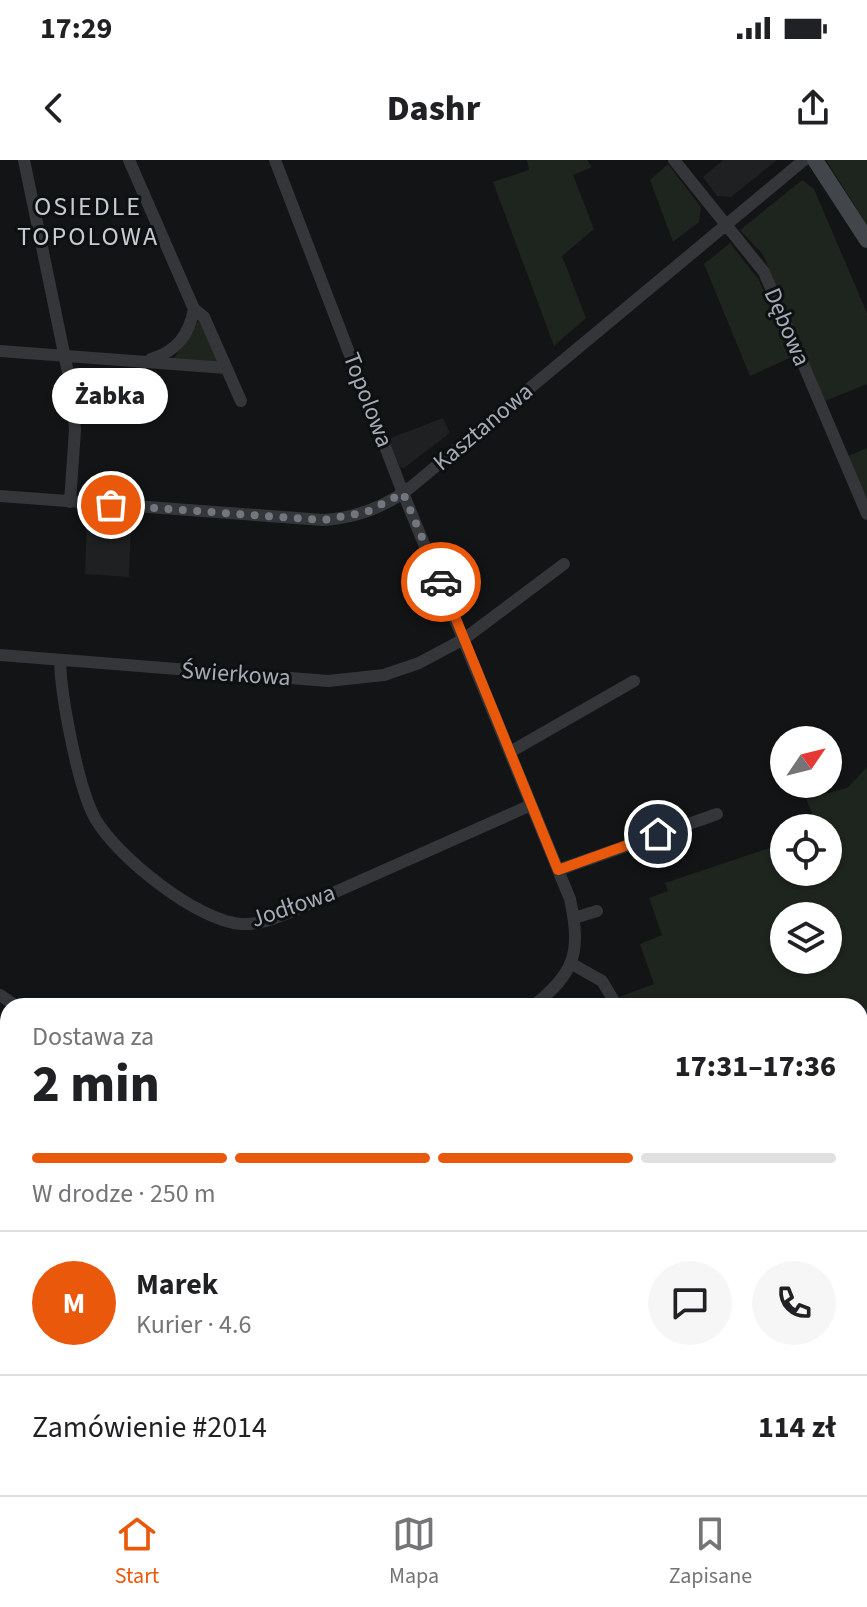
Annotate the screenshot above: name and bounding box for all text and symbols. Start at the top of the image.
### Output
text: 17:29 [40,7,112,50]
text: Dashr [387,83,480,134]
icon: back [32,86,76,130]
icon: share [791,86,835,130]
district label: OSIEDLE TOPOLOWA [17,188,159,255]
street label: Dębowa [755,282,819,372]
street label: Topolowa [334,348,402,452]
callout: Żabka [53,369,169,425]
street label: Kasztanowa [425,375,541,479]
text: Żabka [75,377,145,414]
pin [77,471,145,539]
icon: bag [89,483,133,527]
courier [401,542,481,622]
icon: car [419,560,463,604]
street label: Świerkowa [180,653,292,695]
north arrow [770,726,842,798]
map controls [770,726,842,974]
pin [624,800,692,868]
icon: home [636,812,680,856]
button: locate [770,814,842,886]
street label: Jodłowa [246,875,340,937]
button: layers [770,902,842,974]
text: Dostawa za [32,1018,154,1055]
text: 17:31–17:36 [675,1045,836,1088]
text: 2 min [32,1048,160,1122]
text: W drodze · 250 m [32,1175,215,1212]
button: chat [648,1261,732,1345]
button: phone [752,1261,836,1345]
text: Marek [136,1263,218,1306]
text: M [63,1282,85,1325]
text: Kurier · 4.6 [136,1306,251,1343]
text: Zamówienie #2014 [32,1406,267,1449]
text: 114 zł [758,1406,836,1449]
tab: Start [115,1512,159,1592]
tab: Mapa [389,1512,439,1592]
tab: Zapisane [669,1512,752,1592]

